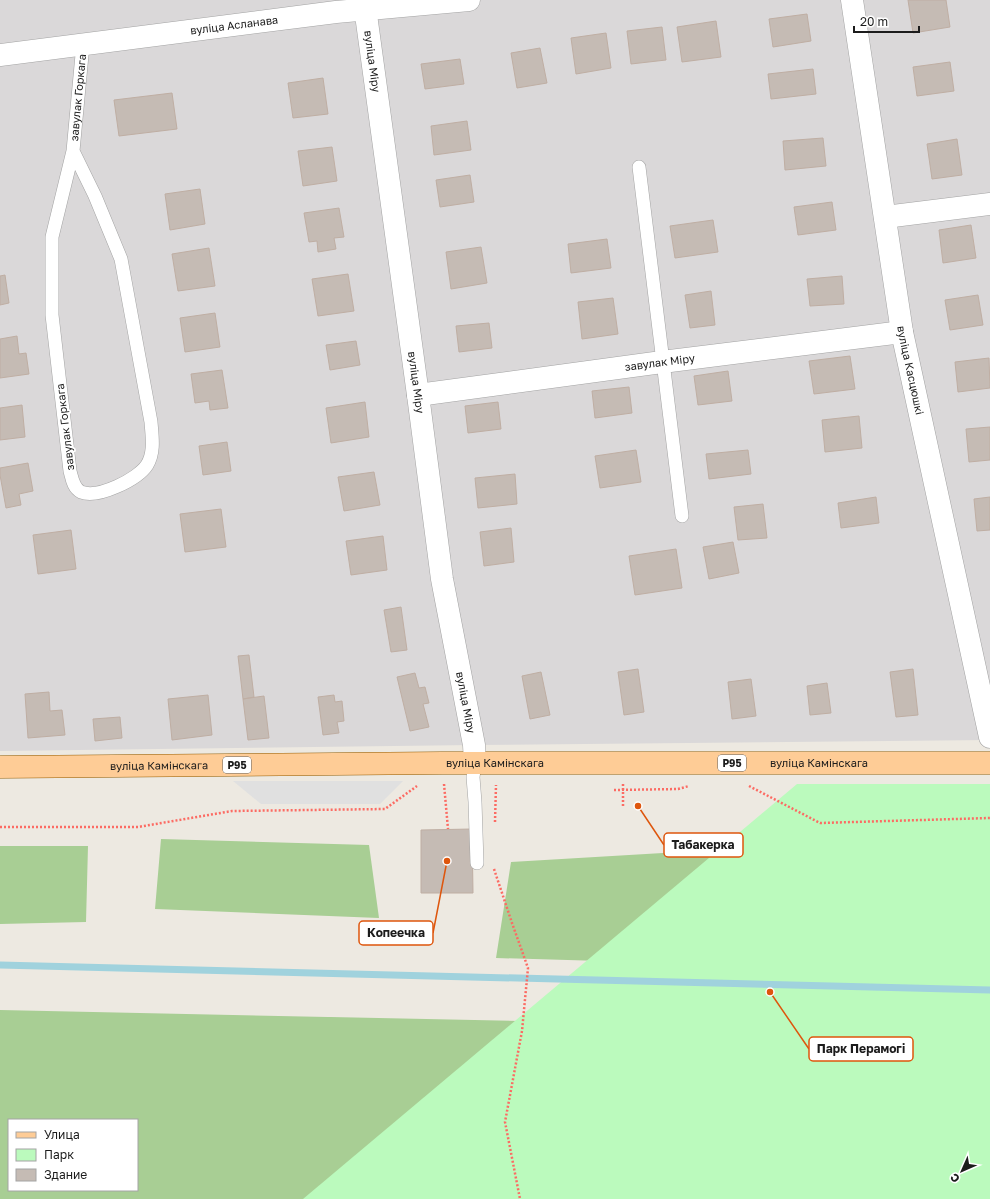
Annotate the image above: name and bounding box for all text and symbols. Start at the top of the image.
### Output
scale bar [854,8,919,34]
street label: вуліца Асланава [189,12,279,37]
text: 20 m [860,14,888,29]
street label: вуліца Міру [362,30,384,93]
street label: завулак Горкага [67,53,88,142]
street label: вуліца Касцюшкі [895,325,927,416]
street label: вуліца Міру [406,351,427,414]
street label: завулак Міру [624,351,696,373]
street label: завулак Горкага [53,383,76,471]
street label: вуліца Міру [454,671,479,734]
road number: Р95 [718,755,746,771]
street label: вуліца Камінскага [446,756,544,769]
street label: вуліца Камінскага [770,756,868,769]
road number: Р95 [223,757,251,773]
street label: вуліца Камінскага [110,758,208,772]
callout: Табакерка [664,833,743,857]
text: Табакерка [672,837,735,852]
callout: Копеечка [359,921,433,945]
text: Копеечка [367,925,425,940]
callout: Парк Перамогі [809,1037,913,1061]
text: Парк Перамогі [817,1041,905,1056]
legend [8,1119,138,1191]
text: Улица [44,1127,80,1142]
text: Парк [44,1147,74,1162]
north arrow [942,1151,982,1191]
text: Здание [44,1167,87,1182]
text: С [947,1171,962,1186]

